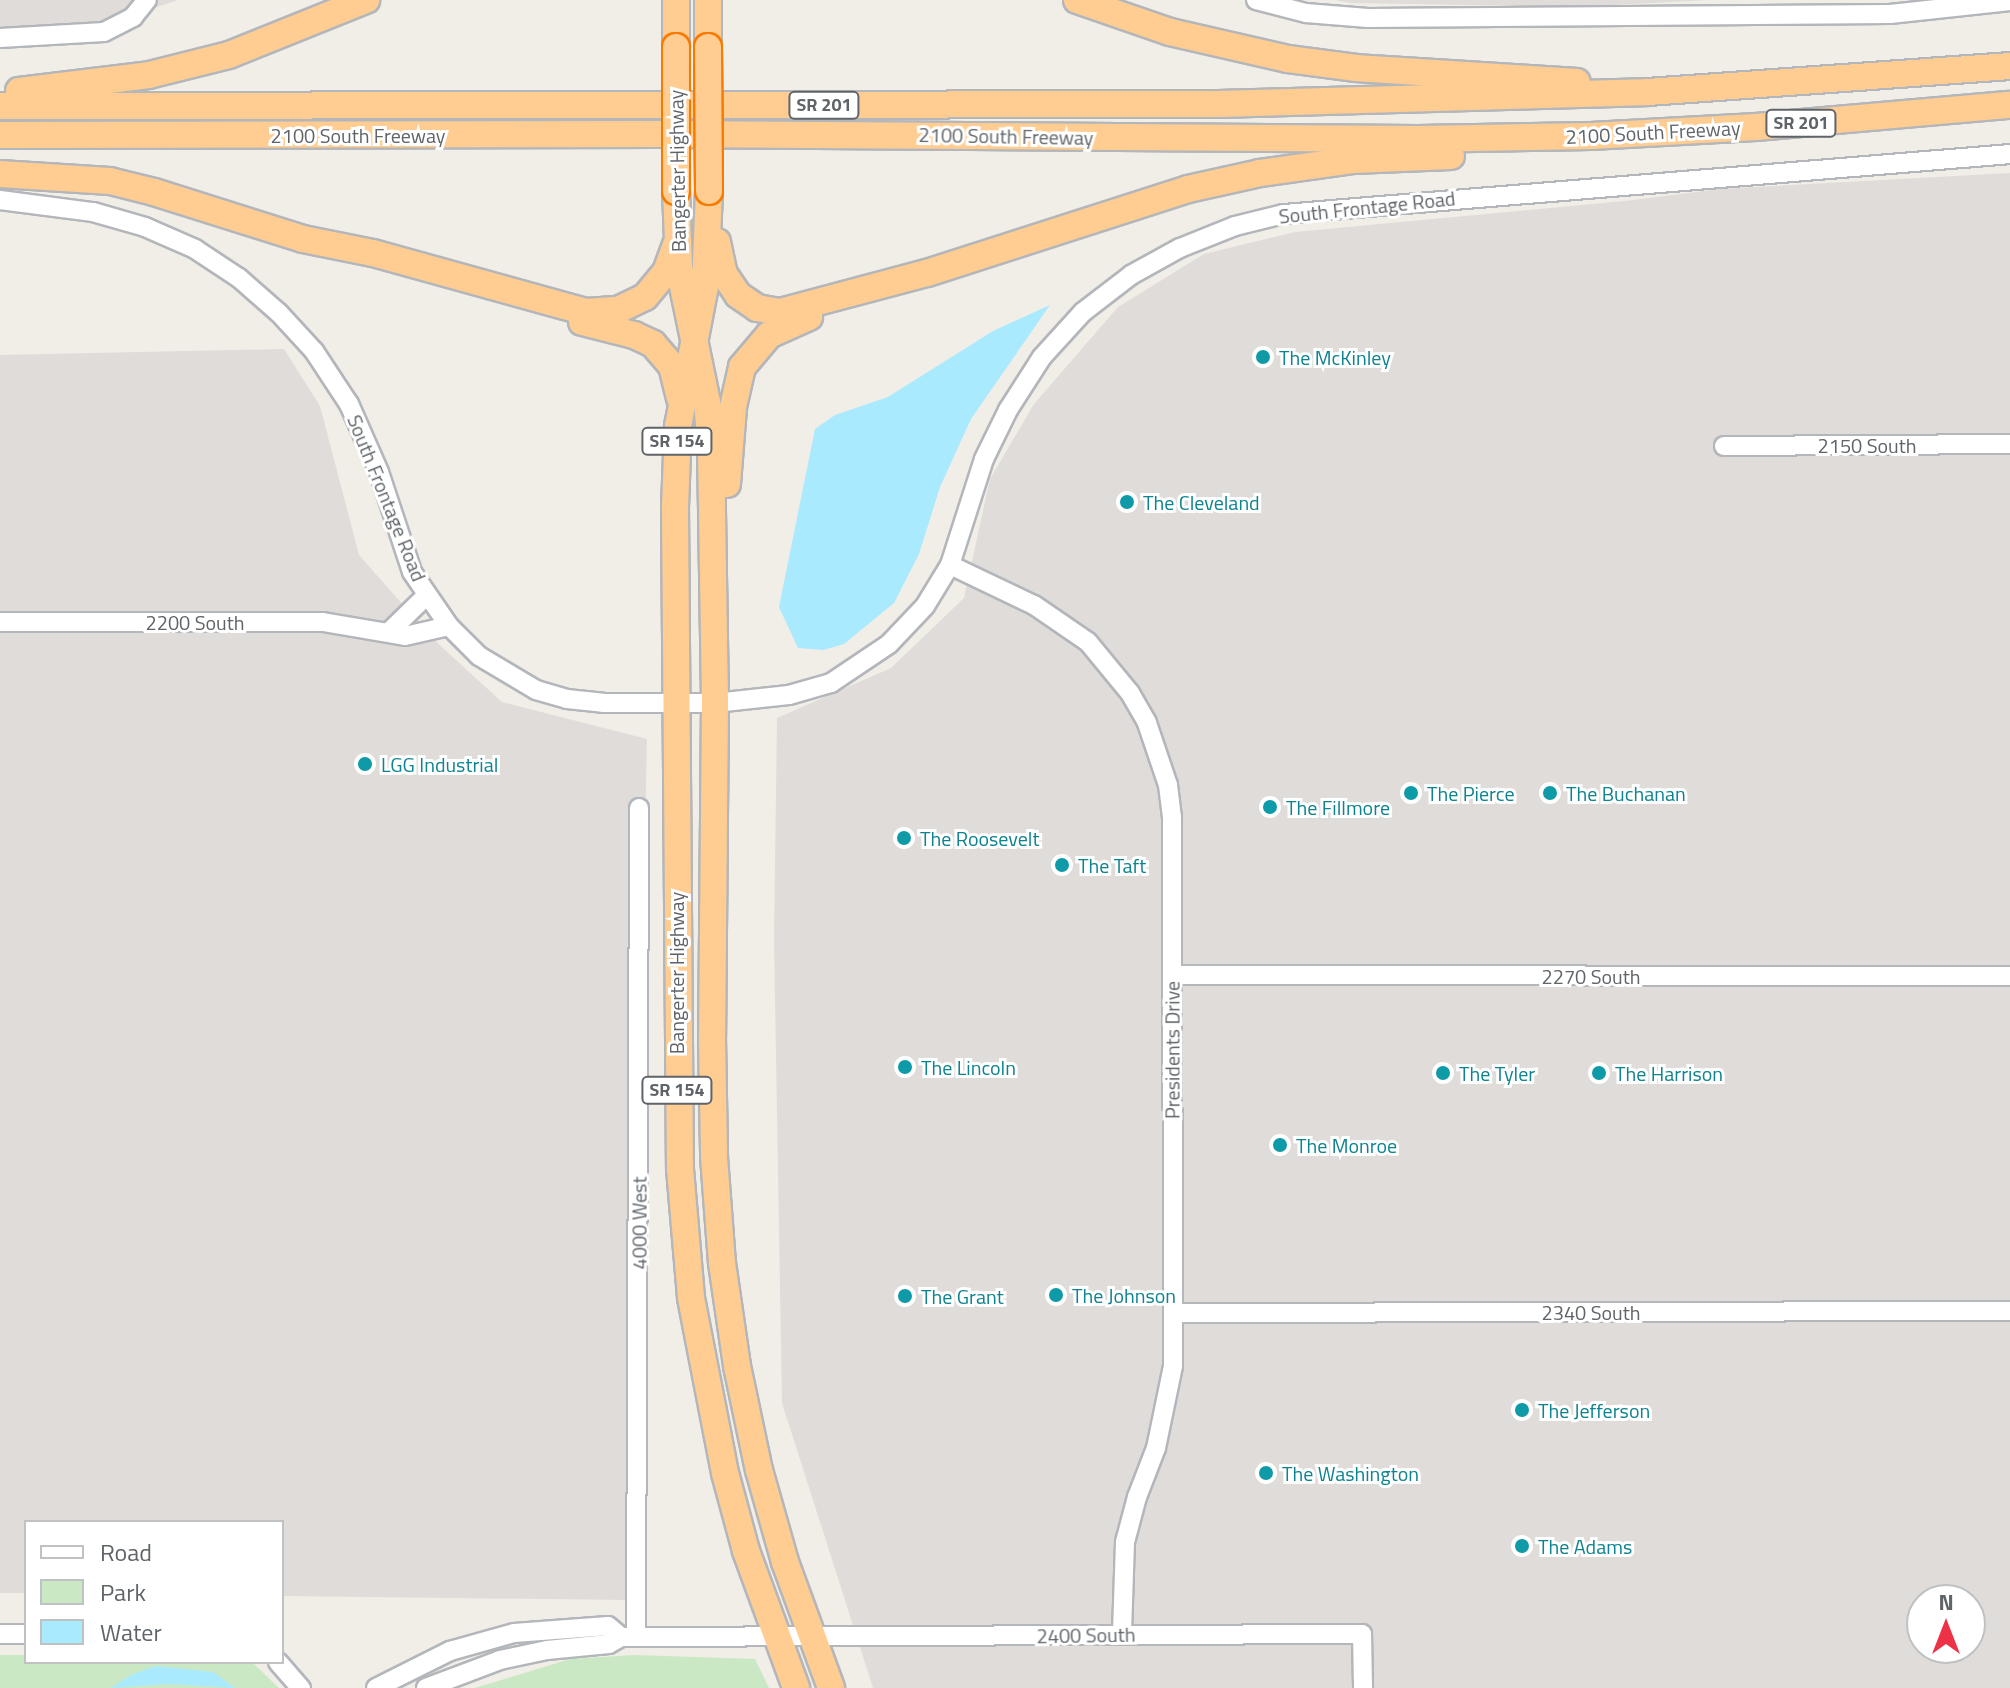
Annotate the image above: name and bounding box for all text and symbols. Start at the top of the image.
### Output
street label: Bangerter Highway [664,90,690,252]
road number: SR 201 [788,91,860,119]
road number: SR 201 [1765,109,1837,137]
street label: 2100 South Freeway [1565,115,1741,149]
street label: 2100 South Freeway [918,122,1094,150]
street label: 2100 South Freeway [270,123,446,147]
street label: South Frontage Road [1278,186,1456,228]
place label: The McKinley [1279,345,1391,369]
marker: The McKinley [1254,348,1272,366]
street label: South Frontage Road [343,411,431,585]
road number: SR 154 [641,427,713,455]
street label: 2150 South [1818,433,1916,457]
place label: The Cleveland [1143,490,1260,514]
marker: The Cleveland [1118,493,1136,511]
street label: 2200 South [146,610,244,634]
place label: LGG Industrial [381,752,498,776]
marker: LGG Industrial [356,755,374,773]
place label: The Pierce [1427,781,1515,805]
place label: The Buchanan [1566,781,1686,805]
marker: The Pierce [1402,784,1420,802]
marker: The Buchanan [1541,784,1559,802]
place label: The Fillmore [1286,795,1390,819]
marker: The Fillmore [1261,798,1279,816]
place label: The Roosevelt [920,826,1039,850]
marker: The Roosevelt [895,829,913,847]
place label: The Taft [1078,853,1146,877]
marker: The Taft [1053,856,1071,874]
street label: Bangerter Highway [664,892,688,1054]
street label: 2270 South [1542,964,1640,988]
street label: Presidents Drive [1160,981,1184,1119]
place label: The Lincoln [921,1055,1016,1079]
marker: The Lincoln [896,1058,914,1076]
place label: The Tyler [1459,1061,1535,1085]
place label: The Harrison [1615,1061,1723,1085]
marker: The Tyler [1434,1064,1452,1082]
marker: The Harrison [1590,1064,1608,1082]
road number: SR 154 [641,1076,713,1104]
place label: The Monroe [1296,1133,1397,1157]
marker: The Monroe [1271,1136,1289,1154]
street label: 4000 West [627,1177,651,1269]
place label: The Johnson [1072,1283,1176,1307]
place label: The Grant [921,1284,1004,1308]
marker: The Johnson [1047,1286,1065,1304]
marker: The Grant [896,1287,914,1305]
street label: 2340 South [1542,1300,1640,1324]
place label: The Jefferson [1538,1398,1650,1422]
marker: The Jefferson [1513,1401,1531,1419]
place label: The Washington [1282,1461,1419,1485]
marker: The Washington [1257,1464,1275,1482]
legend [24,1520,284,1664]
text: Road [100,1534,152,1570]
place label: The Adams [1538,1534,1632,1558]
marker: The Adams [1513,1537,1531,1555]
text: Park [100,1574,146,1610]
north arrow [1906,1584,1986,1664]
text: N [1938,1585,1954,1619]
text: Water [100,1614,162,1650]
street label: 2400 South [1036,1622,1136,1648]

